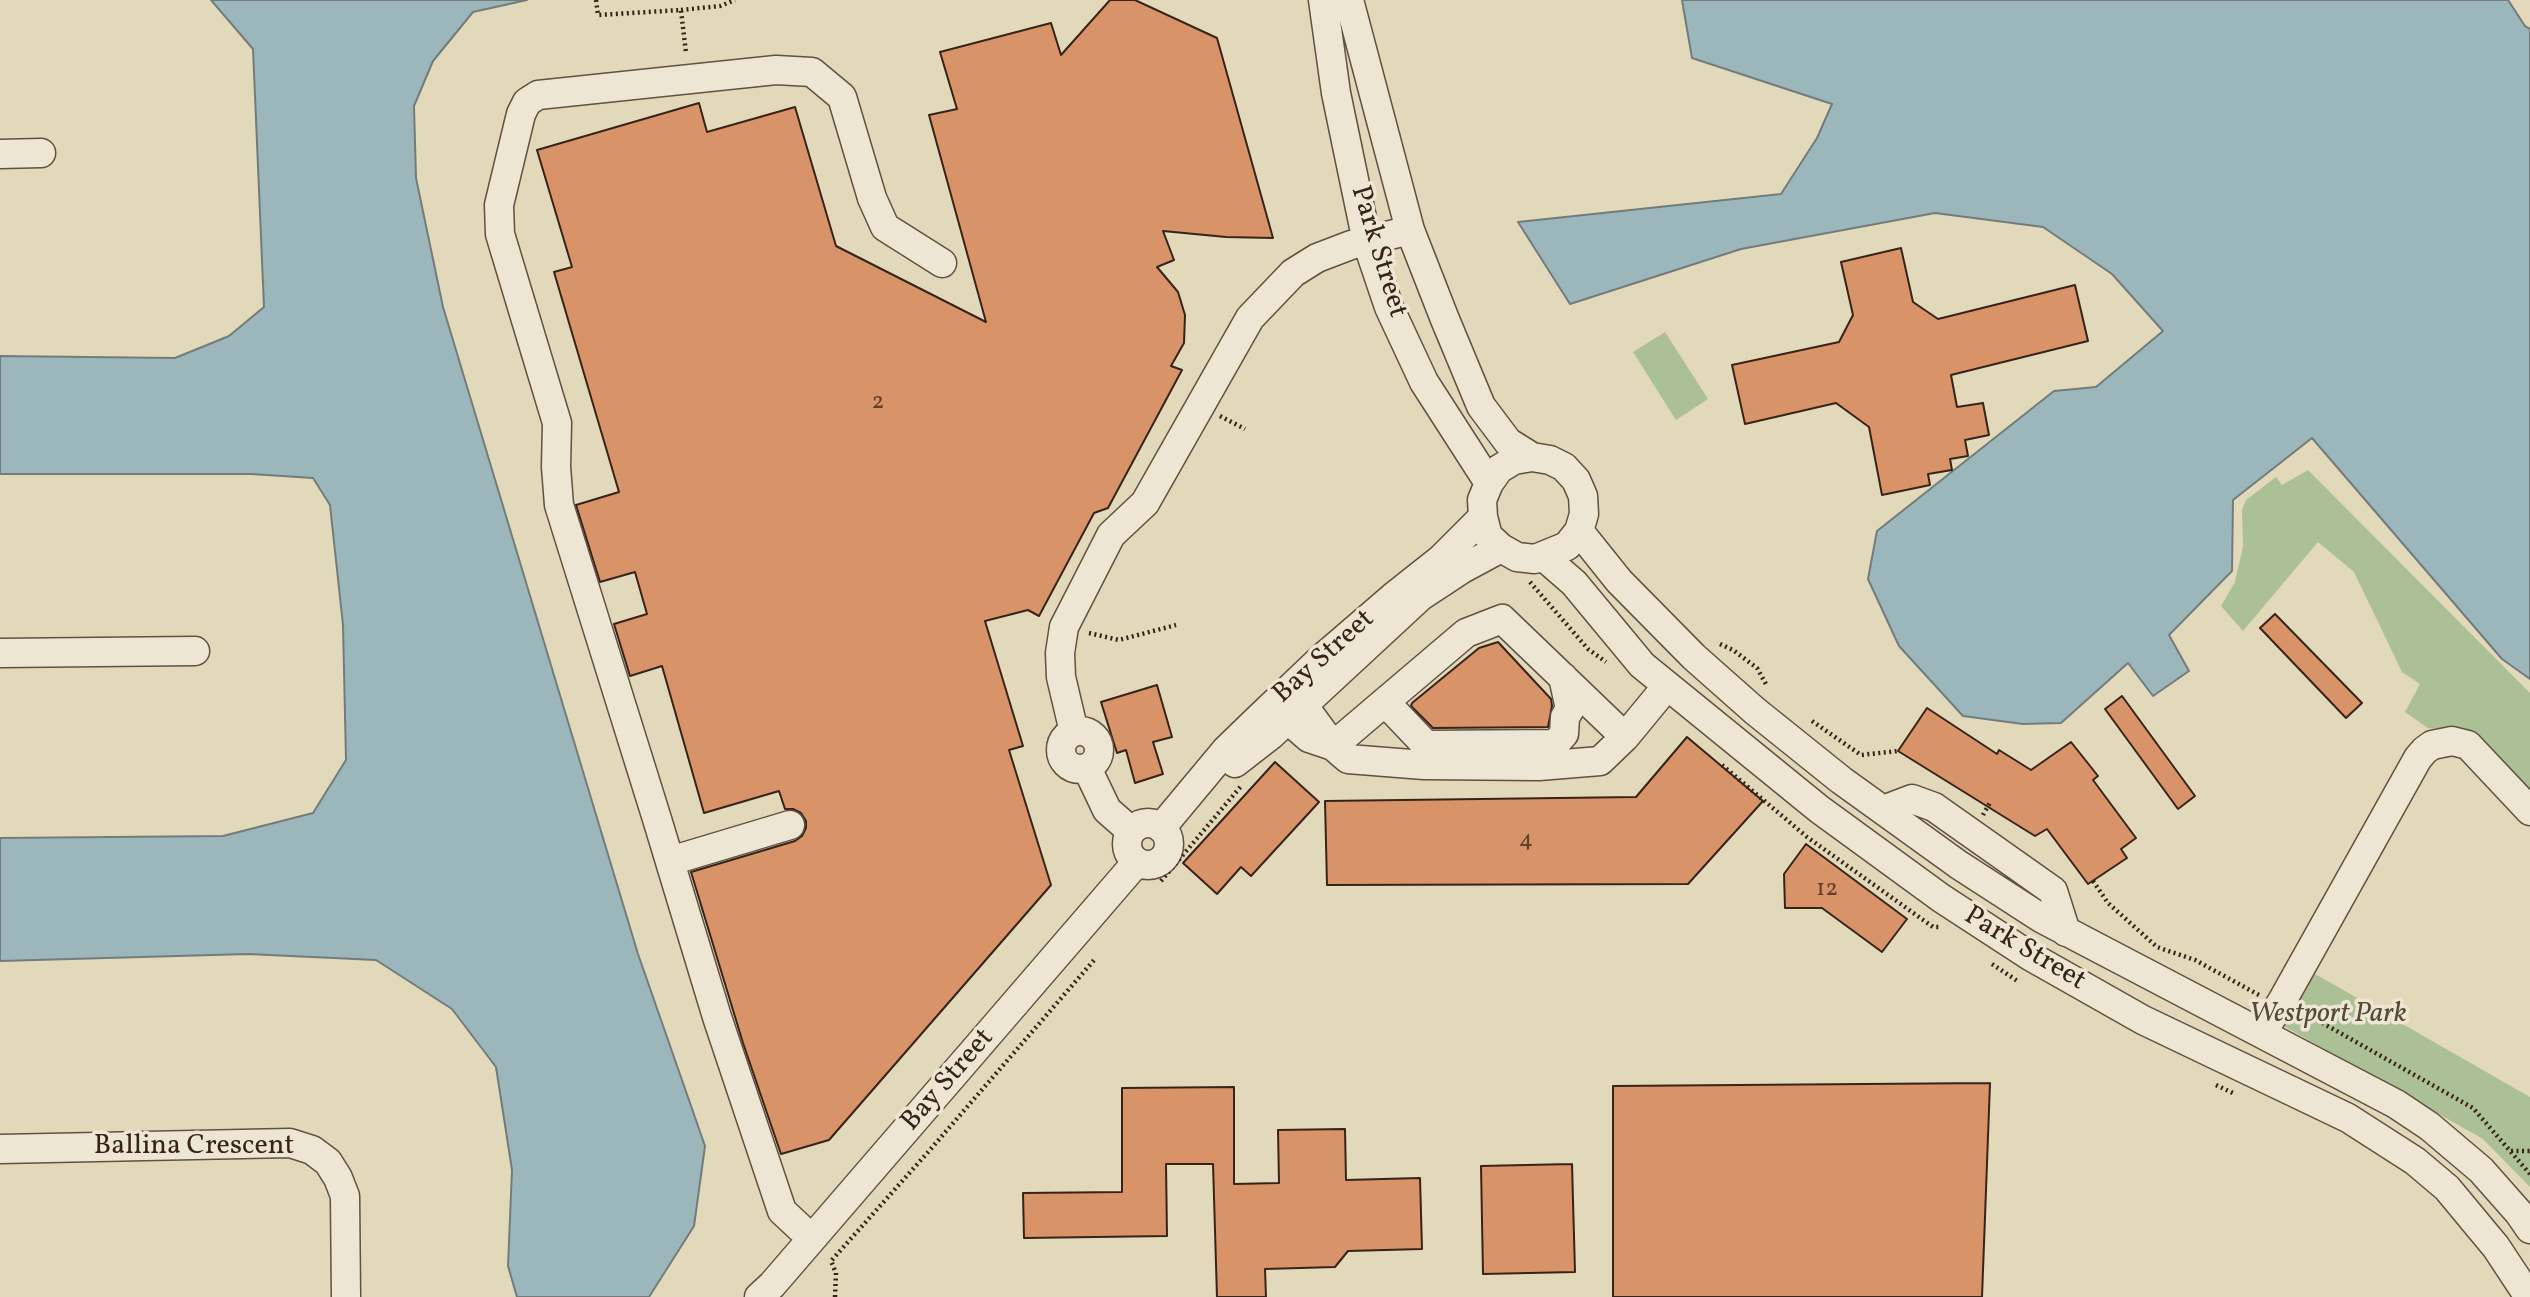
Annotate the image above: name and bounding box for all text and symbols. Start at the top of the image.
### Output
street label: Park Street [1341,182,1413,322]
house number: 2 [872,390,884,418]
street label: Bay Street [1267,604,1383,712]
house number: 4 [1519,828,1533,856]
house number: 12 [1816,877,1838,905]
street label: Park Street [1957,901,2091,999]
park label: Westport Park [2249,999,2407,1033]
street label: Bay Street [895,1023,1003,1139]
street label: Ballina Crescent [94,1131,294,1165]

